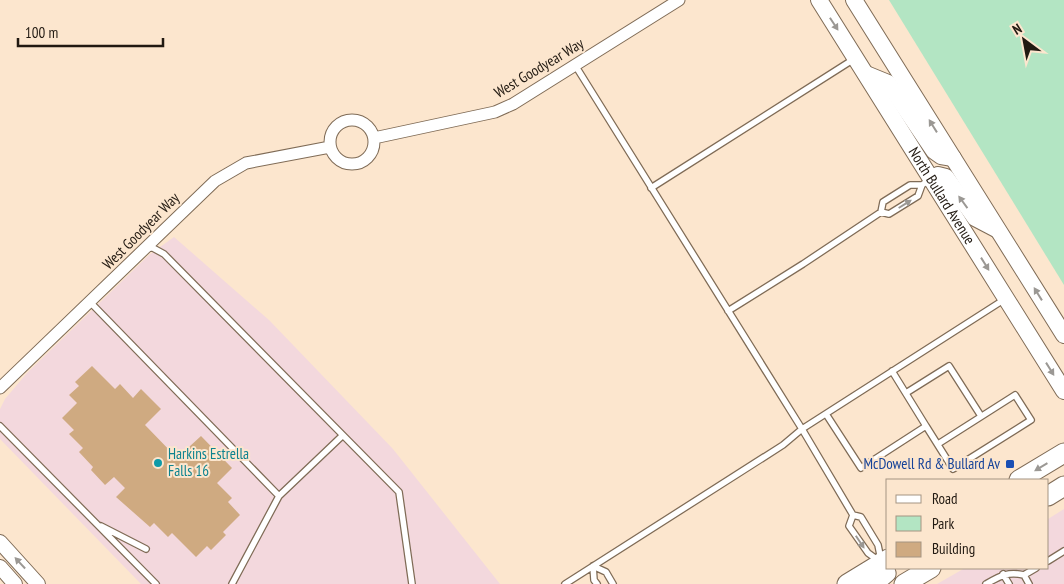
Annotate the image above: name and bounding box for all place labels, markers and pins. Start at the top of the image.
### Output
place label: Harkins Estrella Falls 16 [168,444,249,480]
place label: McDowell Rd & Bullard Av [864,454,1000,473]
marker: Harkins Estrella Falls 16 [152,457,164,469]
marker: McDowell Rd & Bullard Av [1004,458,1016,470]

